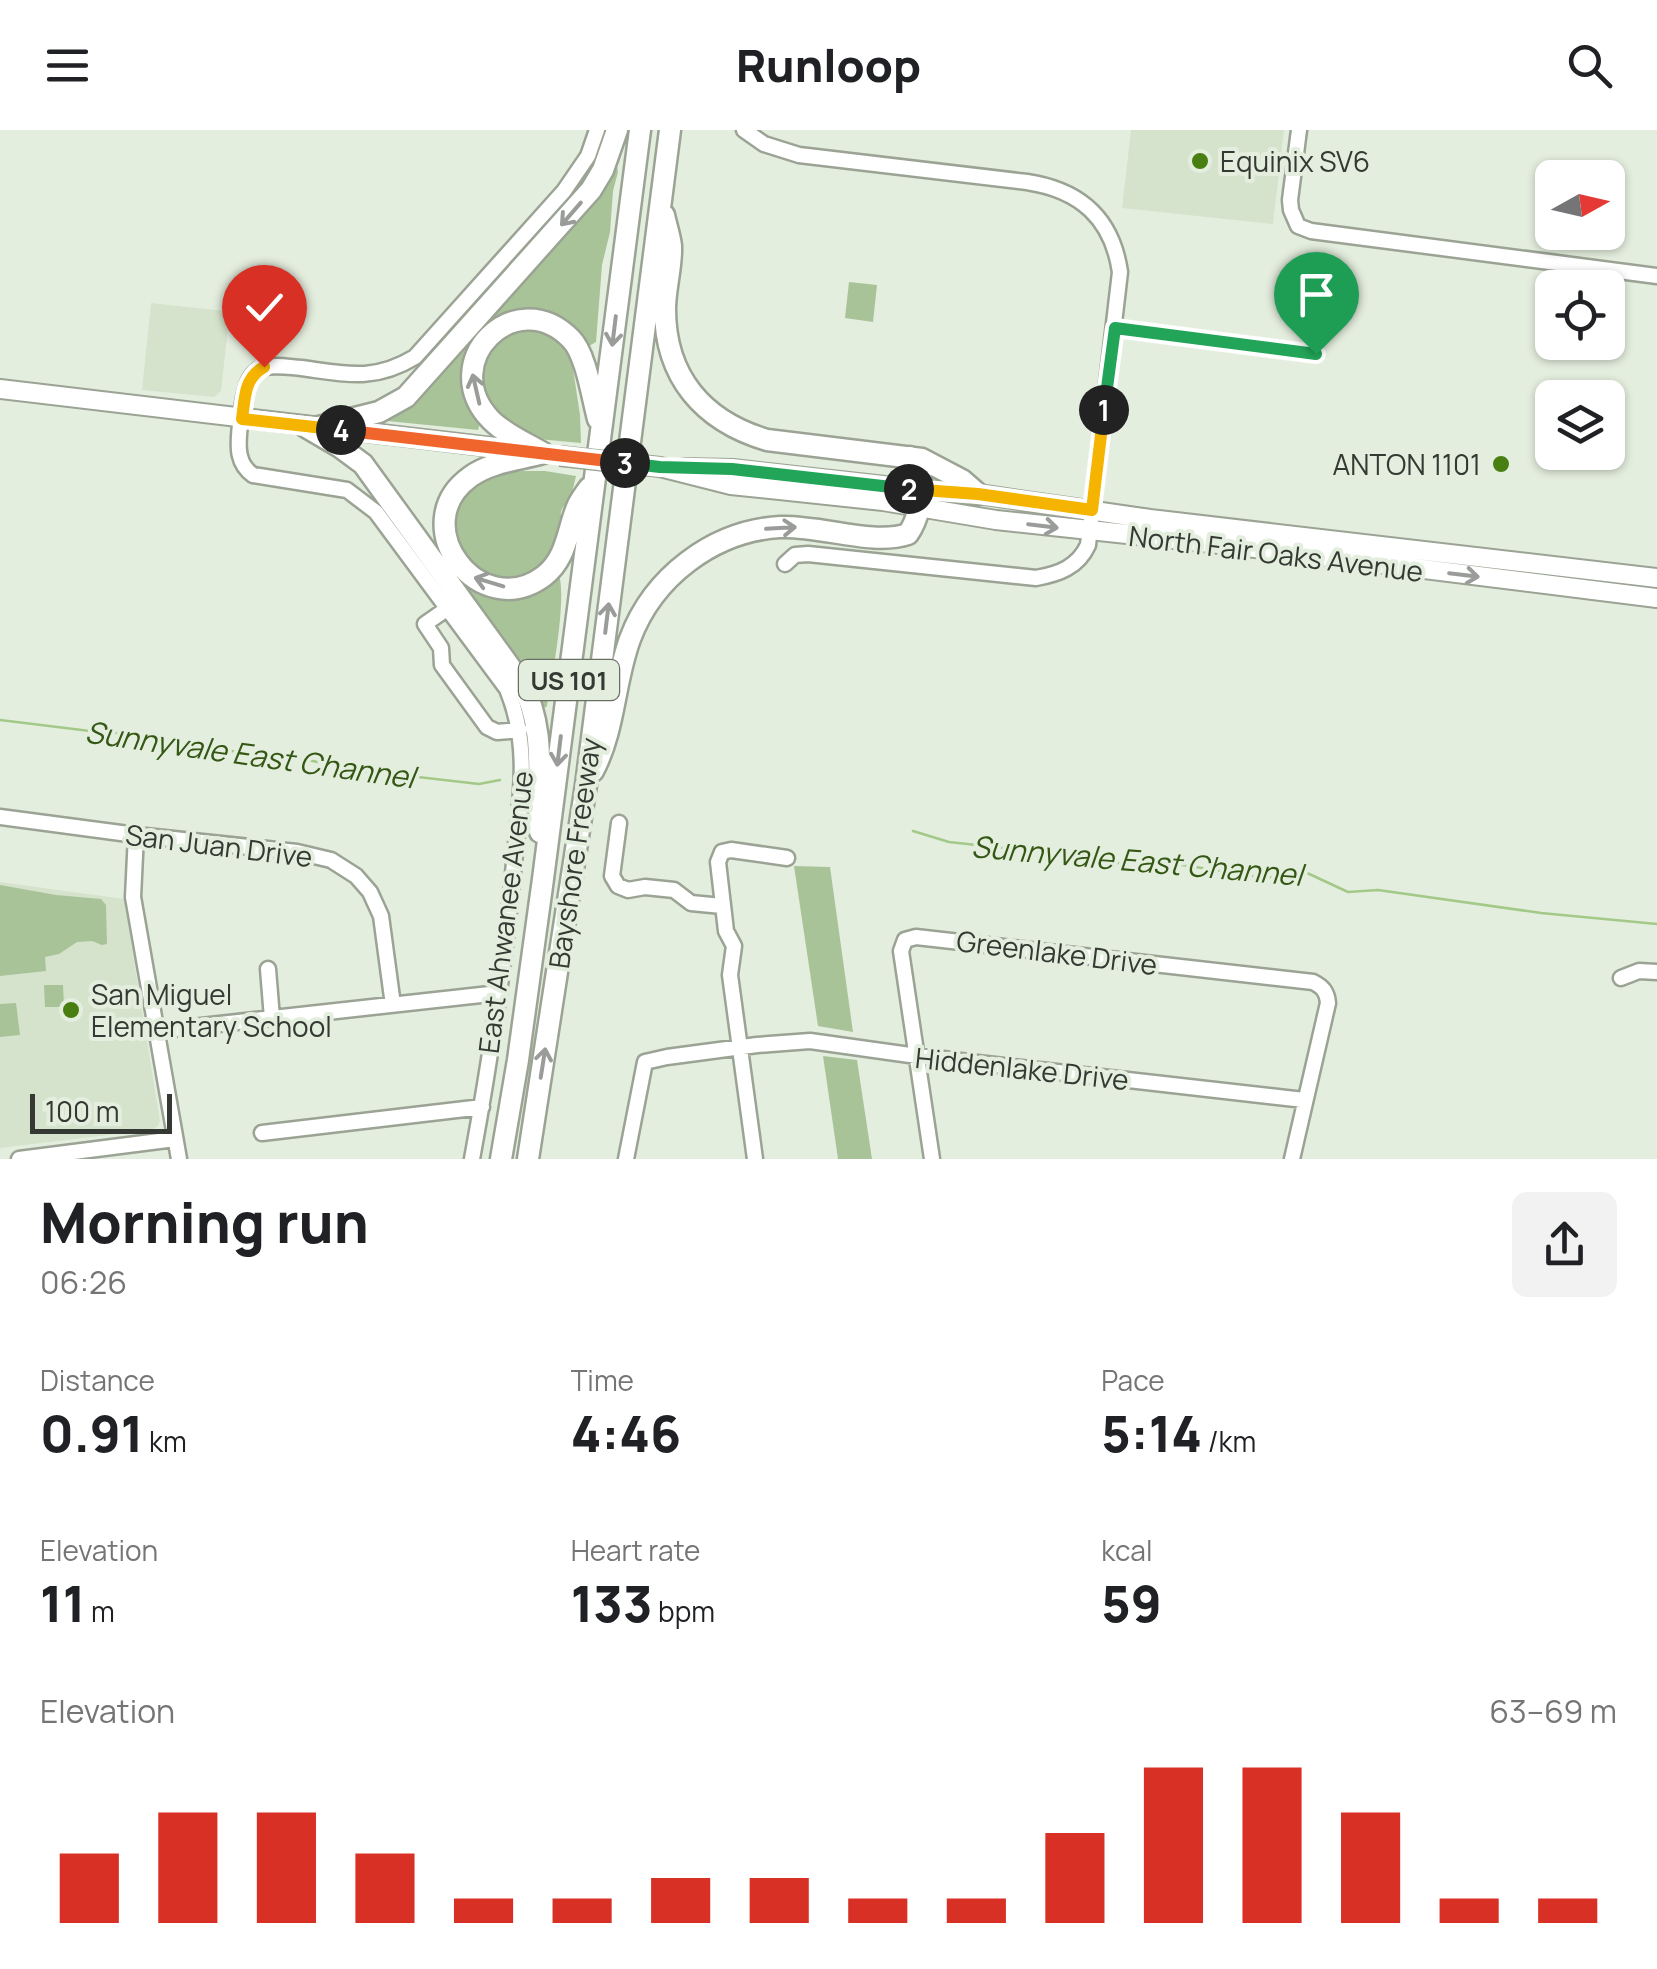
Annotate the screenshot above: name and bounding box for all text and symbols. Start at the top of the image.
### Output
text: Runloop [736,34,921,96]
icon: menu [40,38,95,93]
icon: search [1562,38,1617,93]
place label: Equinix SV6 [1220,142,1370,180]
marker: Equinix SV6 [1189,150,1211,172]
north arrow [1535,160,1625,250]
map controls [1535,160,1625,470]
one-way arrow [559,201,582,226]
pin [1274,252,1359,355]
pin [222,265,307,368]
icon: arrive [1289,267,1344,322]
button: locate [1535,270,1625,360]
icon: check [237,280,292,335]
one-way arrow [604,314,622,346]
one-way arrow [466,373,484,405]
button: layers [1535,380,1625,470]
pin: 1 [1079,385,1129,435]
text: 1 [1098,391,1110,429]
pin: 4 [316,405,366,455]
text: 4 [332,411,350,449]
pin: 3 [600,438,650,488]
text: 3 [617,444,633,482]
place label: ANTON 1101 [1333,445,1481,483]
marker: ANTON 1101 [1490,453,1512,475]
pin: 2 [884,464,934,514]
text: 2 [901,470,917,508]
street label: North Fair Oaks Avenue [1127,516,1425,590]
one-way arrow [1026,517,1059,536]
one-way arrow [764,518,796,537]
one-way arrow [1448,566,1480,585]
one-way arrow [474,572,506,590]
one-way arrow [598,603,617,635]
road number: US 101 [519,660,619,700]
water label: Sunnyvale East Channel [83,711,421,798]
street label: Bayshore Freeway [539,735,609,971]
one-way arrow [550,735,568,767]
street label: East Ahwanee Avenue [469,769,541,1055]
street label: San Juan Drive [123,815,315,875]
water label: Sunnyvale East Channel [970,825,1308,895]
street label: Greenlake Drive [955,921,1159,983]
place label: San Miguel Elementary School [91,975,332,1045]
marker: San Miguel Elementary School [60,999,82,1021]
street label: Hiddenlake Drive [913,1038,1131,1098]
one-way arrow [534,1047,553,1079]
scale bar [30,1089,172,1134]
text: 100 m [45,1092,119,1130]
text: Morning run [40,1184,369,1260]
button: share [1512,1192,1617,1297]
text: 06:26 [40,1260,127,1304]
text: Distance [40,1361,155,1399]
text: Time [571,1361,634,1399]
text: Pace [1101,1361,1165,1399]
text: 0.91 [40,1399,144,1467]
text: 4:46 [571,1399,681,1467]
text: 5:14 [1101,1399,1202,1467]
text: km [144,1422,187,1460]
text: /km [1202,1422,1256,1460]
text: Elevation [40,1531,158,1569]
text: Heart rate [571,1531,700,1569]
text: kcal [1101,1531,1152,1569]
text: 11 [40,1569,85,1637]
text: 133 [571,1569,652,1637]
text: 59 [1101,1569,1162,1637]
text: m [85,1592,115,1630]
text: bpm [652,1592,715,1630]
text: Elevation [40,1689,175,1733]
text: 63–69 m [1489,1689,1617,1733]

